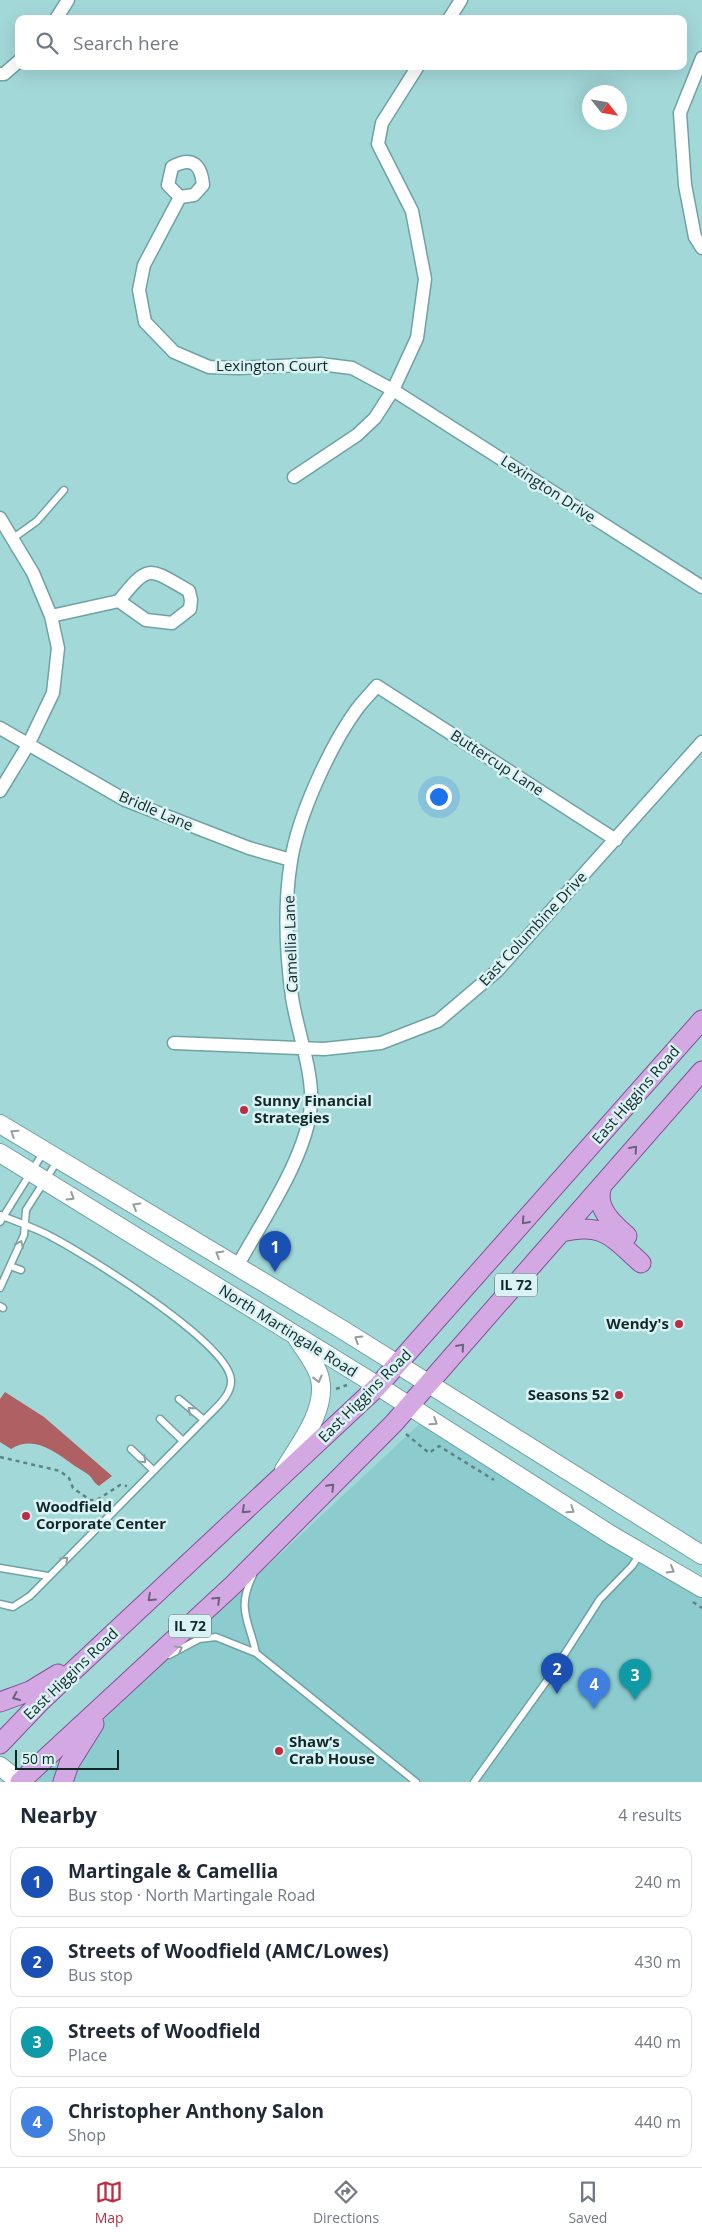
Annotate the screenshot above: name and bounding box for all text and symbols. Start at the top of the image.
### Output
search box [15,15,687,70]
icon: search [33,29,61,57]
text: Search here [73,30,179,56]
north arrow [582,85,627,130]
street label: Lexington Court [216,355,328,375]
street label: Lexington Drive [497,450,600,526]
street label: Buttercup Lane [447,725,548,800]
your location [426,784,452,810]
street label: Bridle Lane [116,786,197,835]
street label: East Columbine Drive [474,867,591,990]
street label: Camellia Lane [278,895,302,993]
street label: East Higgins Road [587,1041,683,1148]
place label: Sunny Financial Strategies [254,1090,372,1127]
marker: Sunny Financial Strategies [238,1104,250,1116]
one-way arrow [10,1129,19,1139]
one-way arrow [629,1145,638,1154]
one-way arrow [66,1191,75,1200]
one-way arrow [133,1202,142,1212]
one-way arrow [522,1215,531,1224]
pin: 1 [259,1231,291,1272]
one-way arrow [14,1240,24,1249]
one-way arrow [215,1251,224,1261]
road number: IL 72 [495,1274,537,1296]
street label: North Martingale Road [216,1279,361,1381]
place label: Wendy's [606,1313,669,1333]
marker: Wendy's [673,1318,685,1330]
one-way arrow [354,1335,363,1345]
one-way arrow [455,1343,464,1352]
street label: East Higgins Road [313,1344,415,1446]
one-way arrow [312,1374,323,1383]
place label: Seasons 52 [528,1384,609,1404]
marker: Seasons 52 [613,1389,625,1401]
one-way arrow [188,1406,197,1415]
one-way arrow [428,1416,438,1425]
one-way arrow [137,1454,146,1463]
one-way arrow [325,1483,334,1492]
place label: Woodfield Corporate Center [36,1496,166,1533]
one-way arrow [565,1503,574,1513]
one-way arrow [242,1504,251,1513]
marker: Woodfield Corporate Center [20,1510,32,1522]
one-way arrow [59,1557,68,1566]
one-way arrow [666,1564,675,1574]
one-way arrow [148,1592,157,1601]
one-way arrow [212,1597,221,1606]
road number: IL 72 [169,1614,211,1638]
street label: East Higgins Road [19,1623,122,1724]
one-way arrow [174,1645,183,1655]
pin: 2 [541,1653,573,1694]
pin: 3 [619,1659,651,1700]
pin: 4 [578,1668,610,1709]
one-way arrow [12,1690,21,1701]
place label: Shaw‘s Crab House [289,1731,375,1768]
marker: Shaw‘s Crab House [273,1745,285,1757]
scale bar [15,1747,119,1770]
text: 50 m [22,1749,55,1768]
text: Nearby [20,1801,97,1829]
text: 4 results [618,1804,682,1826]
text: Martingale & Camellia [68,1858,278,1884]
text: 1 [32,1871,42,1893]
text: 240 m [635,1871,681,1893]
text: Bus stop · North Martingale Road [68,1884,315,1906]
text: Streets of Woodfield (AMC/Lowes) [68,1938,389,1964]
text: 2 [32,1951,42,1973]
text: 430 m [635,1951,681,1973]
text: Bus stop [68,1964,133,1986]
text: Streets of Woodfield [68,2018,261,2044]
text: 3 [32,2031,42,2053]
text: 440 m [635,2031,681,2053]
text: Place [68,2044,107,2066]
text: Christopher Anthony Salon [68,2098,324,2124]
text: 4 [32,2111,42,2133]
text: 440 m [635,2111,681,2133]
text: Shop [68,2124,106,2146]
tab: Map [95,2178,124,2227]
tab: Directions [313,2178,379,2227]
tab: Saved [568,2178,607,2227]

